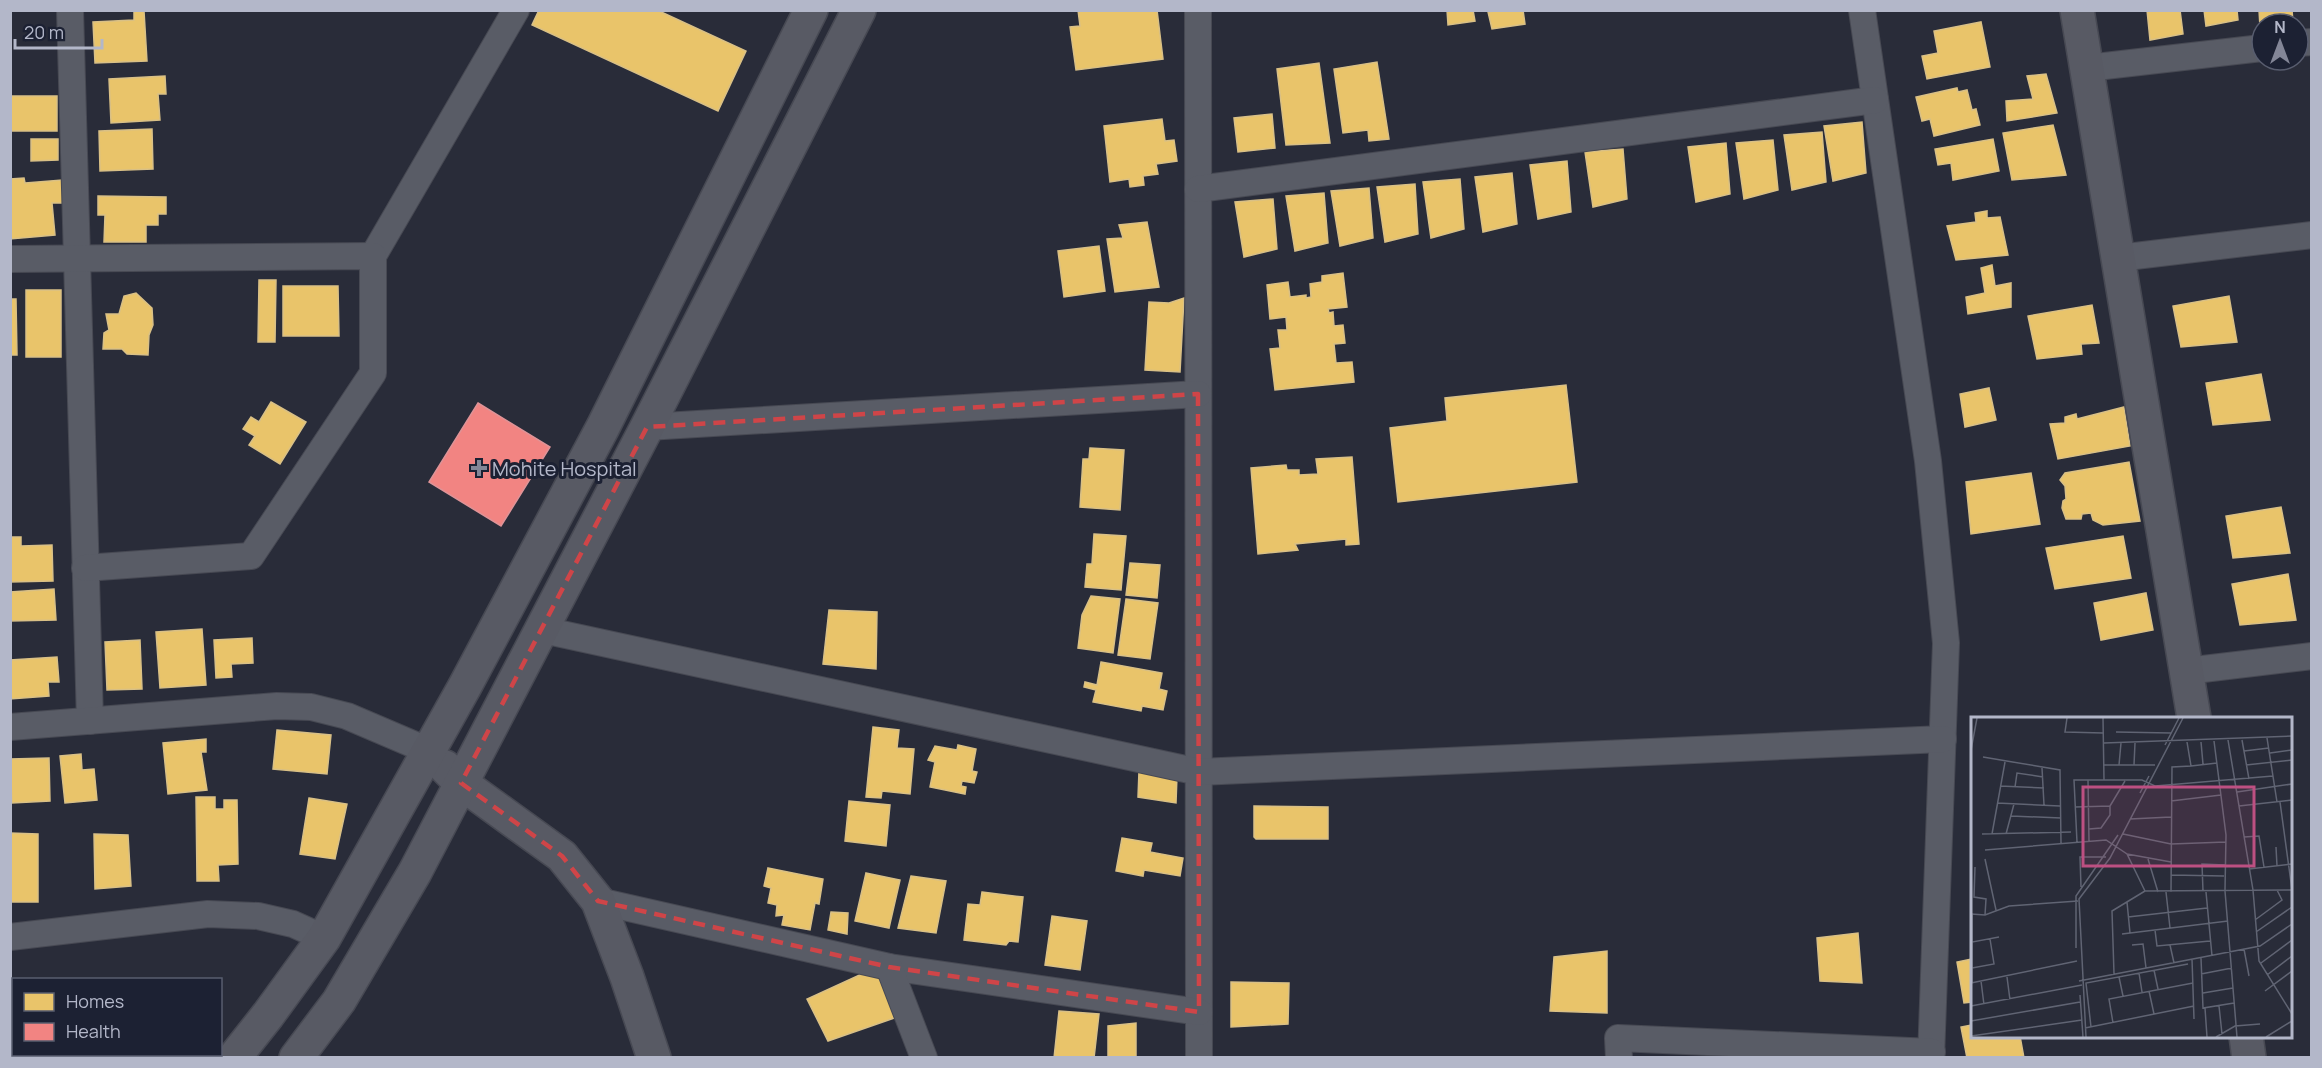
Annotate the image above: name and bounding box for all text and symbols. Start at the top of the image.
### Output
scale bar [15,12,102,50]
north arrow [2250,12,2310,72]
text: N [2274,16,2286,38]
text: 20 m [24,20,64,44]
place label: Mohite Hospital [492,455,637,482]
marker: Mohite Hospital [470,459,488,477]
inset map [1971,717,2292,1038]
legend [12,978,222,1056]
text: Homes [66,989,124,1013]
text: Health [66,1019,121,1043]

